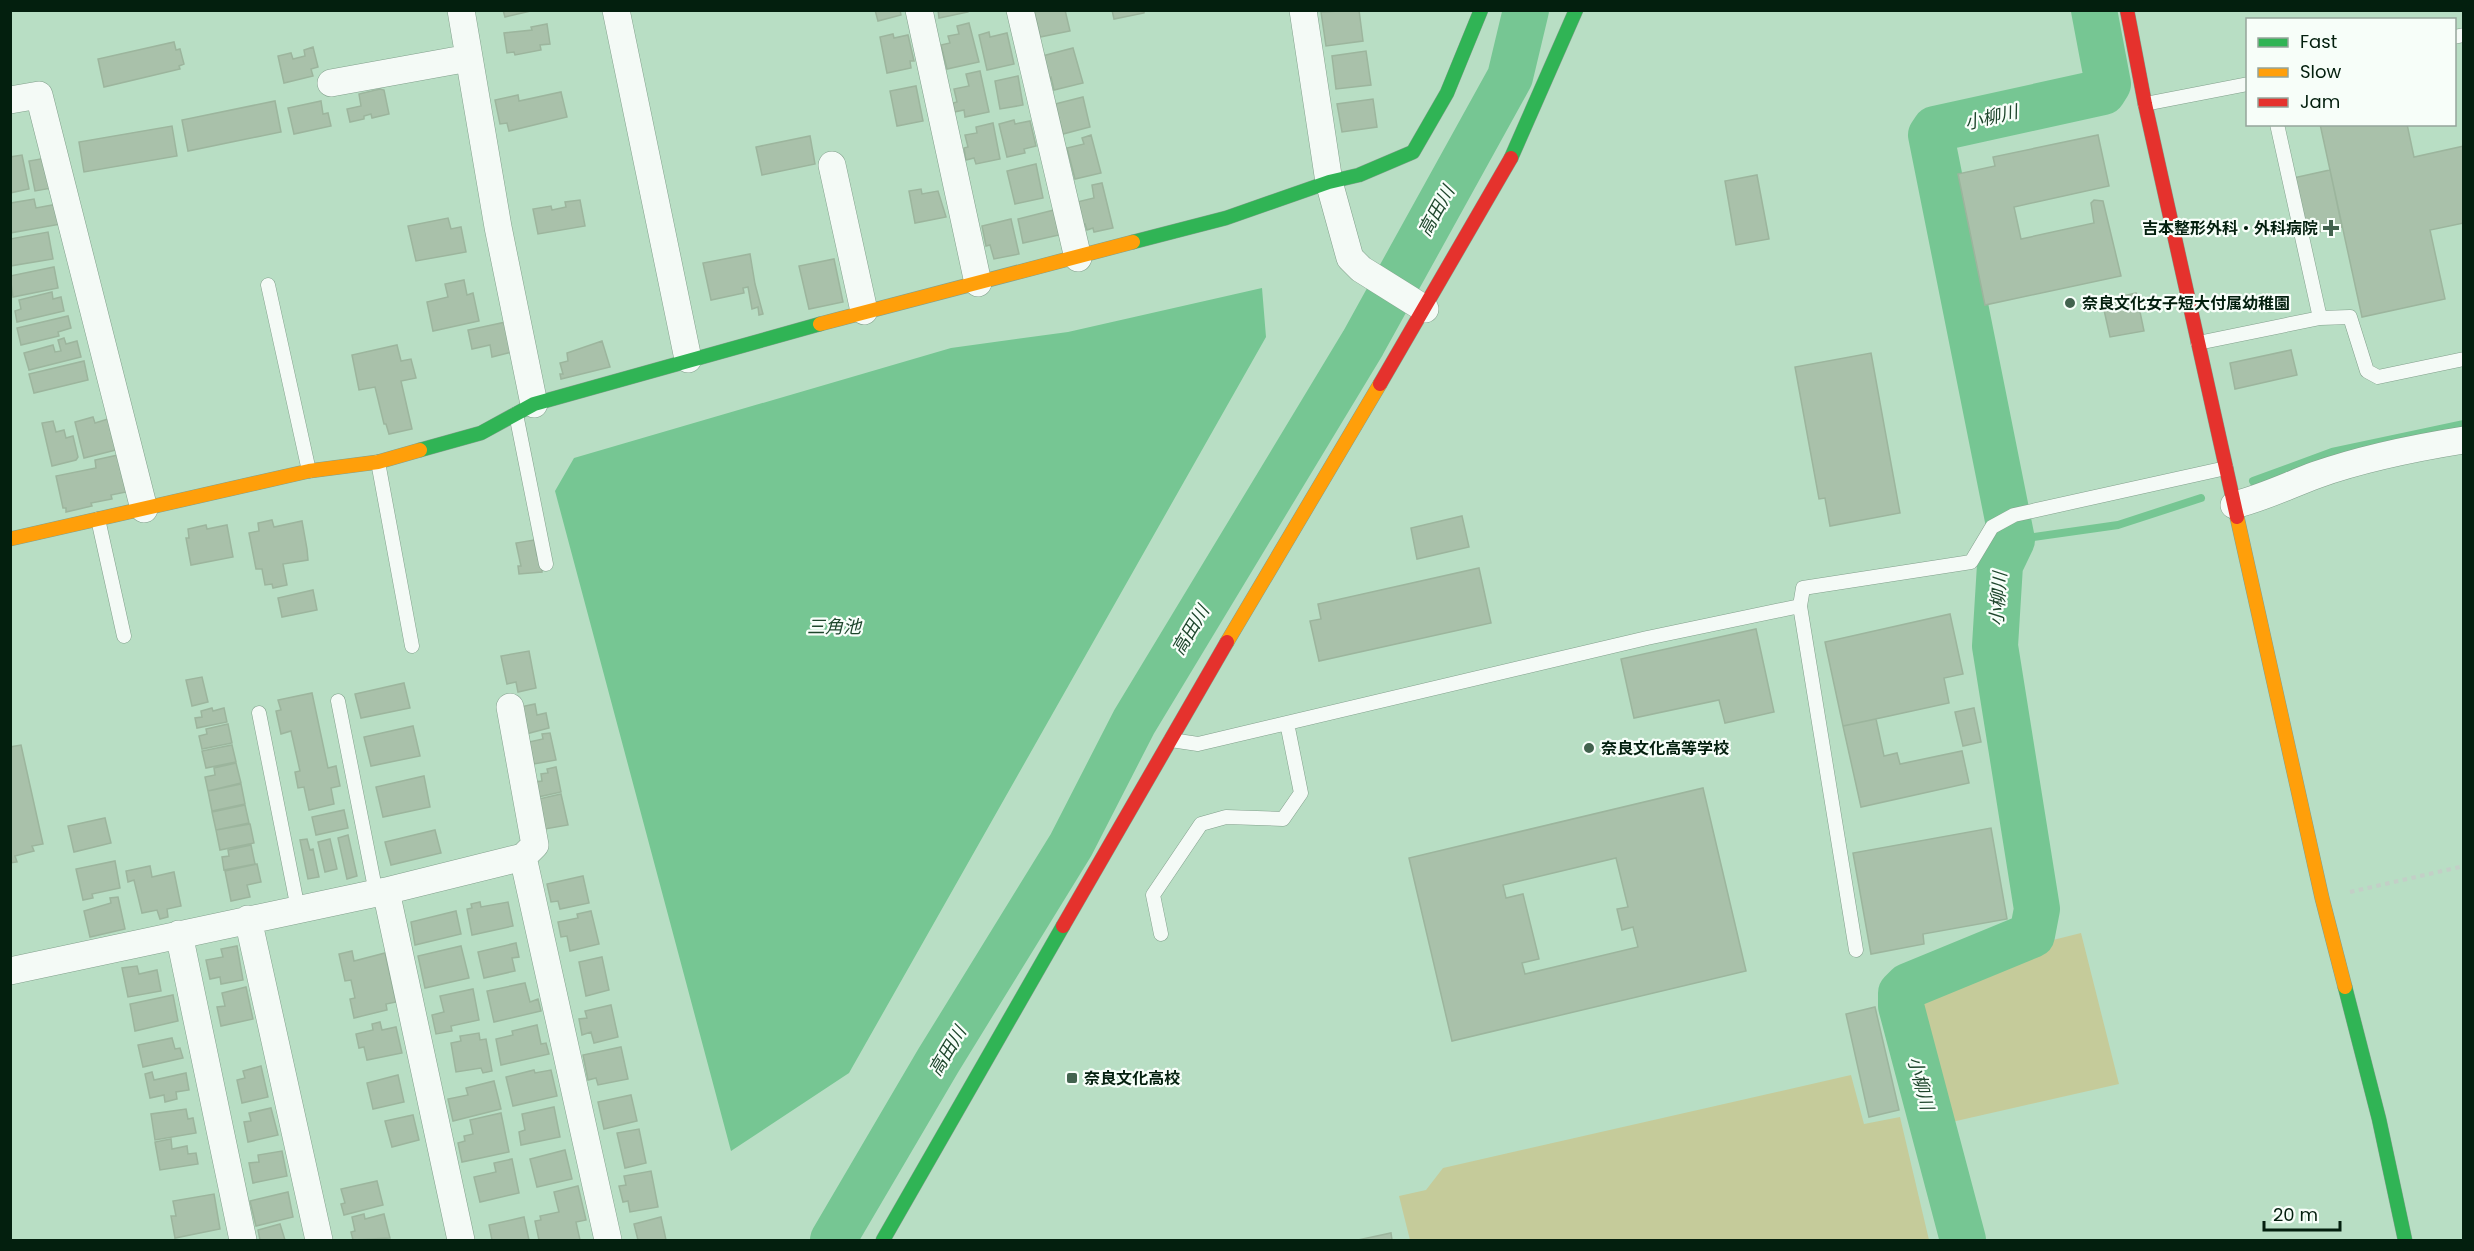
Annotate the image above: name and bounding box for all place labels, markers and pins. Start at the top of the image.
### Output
place label: 吉本整形外科・外科病院 [2142,217,2318,240]
marker: 吉本整形外科・外科病院 [2322,219,2340,237]
place label: 奈良文化女子短大付属幼稚園 [2082,292,2290,315]
marker: 奈良文化女子短大付属幼稚園 [2063,296,2077,310]
place label: 奈良文化高等学校 [1601,737,1729,760]
marker: 奈良文化高等学校 [1582,741,1596,755]
place label: 奈良文化高校 [1084,1067,1180,1090]
marker: 奈良文化高校 [1065,1071,1079,1085]

